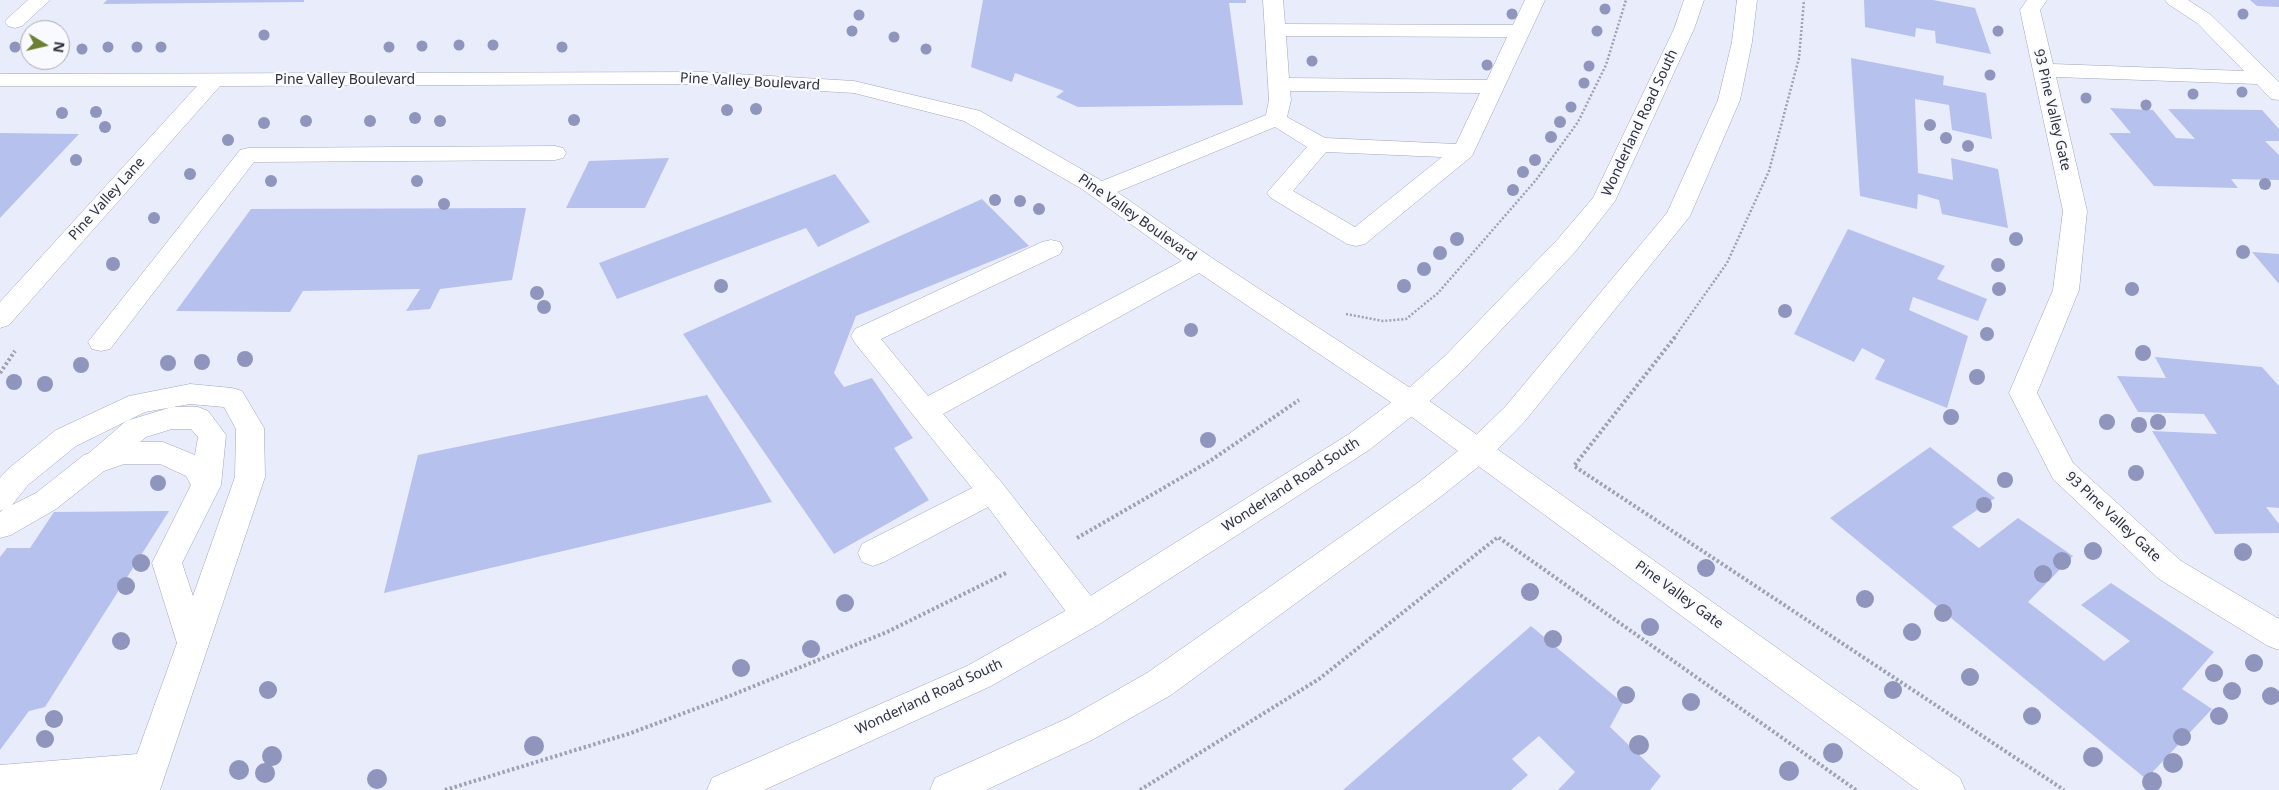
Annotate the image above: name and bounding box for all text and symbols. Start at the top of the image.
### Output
north arrow [20,20,70,70]
text: N [49,40,70,54]
street label: Wonderland Road South [1599,47,1681,199]
street label: 93 Pine Valley Gate [2030,47,2074,173]
street label: Pine Valley Boulevard [679,70,821,94]
street label: Pine Valley Boulevard [275,72,415,88]
street label: Pine Valley Lane [65,154,149,244]
street label: Pine Valley Boulevard [1075,171,1199,265]
street label: Wonderland Road South [1219,434,1363,536]
street label: 93 Pine Valley Gate [2062,468,2164,566]
street label: Pine Valley Gate [1632,557,1726,633]
street label: Wonderland Road South [853,656,1005,738]

